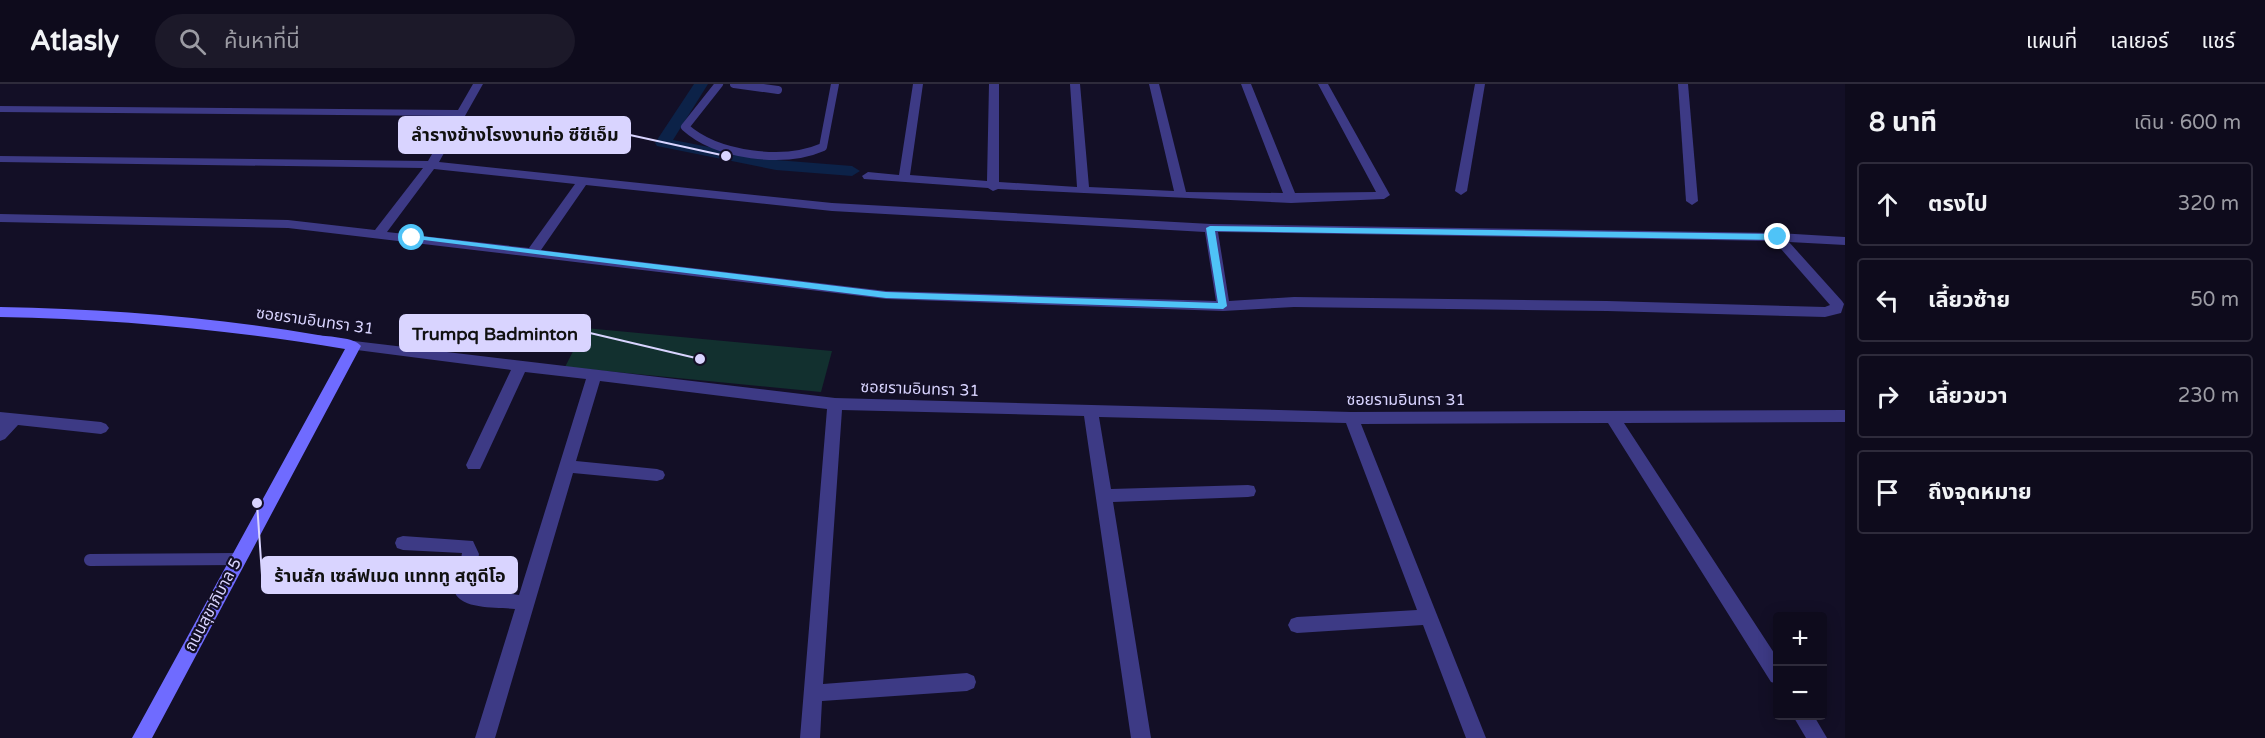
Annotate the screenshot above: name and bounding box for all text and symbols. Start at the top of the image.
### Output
search box [155,14,575,68]
text: Atlasly [30,24,119,58]
icon: search [176,25,209,58]
text: ค้นหาที่นี่ [224,28,300,54]
text: แผนที่ [2026,29,2077,54]
text: เลเยอร์ [2110,29,2169,54]
text: แชร์ [2202,29,2235,54]
text: 8 นาที [1869,107,1937,138]
text: เดิน · 600 m [2134,111,2241,135]
callout: ลำรางข้างโรงงานท่อ ซีซีเอ็ม [399,117,630,153]
text: ลำรางข้างโรงงานท่อ ซีซีเอ็ม [411,124,619,146]
icon: ahead [1871,188,1904,221]
text: ตรงไป [1928,191,1988,217]
text: 320 m [2178,192,2239,216]
route end [1764,223,1790,249]
route start [398,224,424,250]
icon: left [1871,284,1904,317]
text: เลี้ยวซ้าย [1928,287,2010,313]
text: 50 m [2190,288,2239,312]
street label: ซอยรามอินทรา 31 [255,303,375,339]
callout: Trumpq Badminton [400,315,590,351]
text: Trumpq Badminton [411,323,578,345]
street label: ซอยรามอินทรา 31 [860,377,980,401]
icon: right [1871,380,1904,413]
text: เลี้ยวขวา [1928,383,2008,409]
text: 230 m [2178,384,2239,408]
street label: ซอยรามอินทรา 31 [1346,390,1466,410]
icon: arrive [1871,476,1904,509]
text: ถึงจุดหมาย [1928,479,2032,505]
street label: ถนนสุขาภิบาล 5 [180,555,246,655]
callout: ร้านสัก เซล์ฟเมด แทททู สตูดีโอ [262,557,517,593]
text: ร้านสัก เซล์ฟเมด แทททู สตูดีโอ [274,565,506,587]
map controls [1773,612,1827,720]
button: + [1773,612,1827,666]
button: − [1773,666,1827,720]

